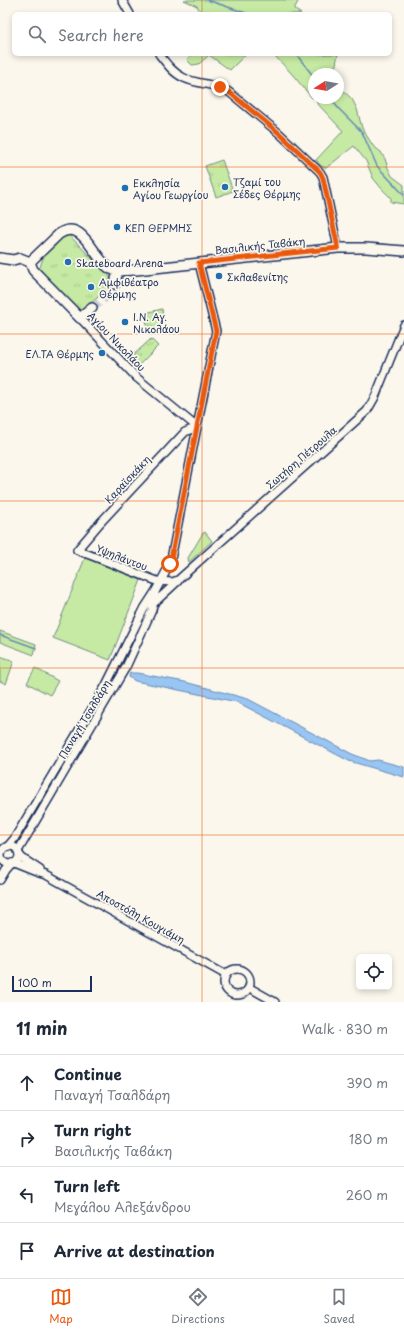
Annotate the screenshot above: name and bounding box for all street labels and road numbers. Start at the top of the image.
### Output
street label: Βασιλικής Ταβάκη [214,233,306,257]
street label: Αγίου Νικολάου [85,308,150,374]
street label: Σωτήρη Πέτρουλα [262,422,340,492]
street label: Καραϊσκάκη [101,452,153,506]
street label: Υψηλάντου [94,540,150,574]
street label: Παναγή Τσαλδάρη [55,677,114,762]
street label: Αποστόλη Κουγιάμη [94,885,188,947]

